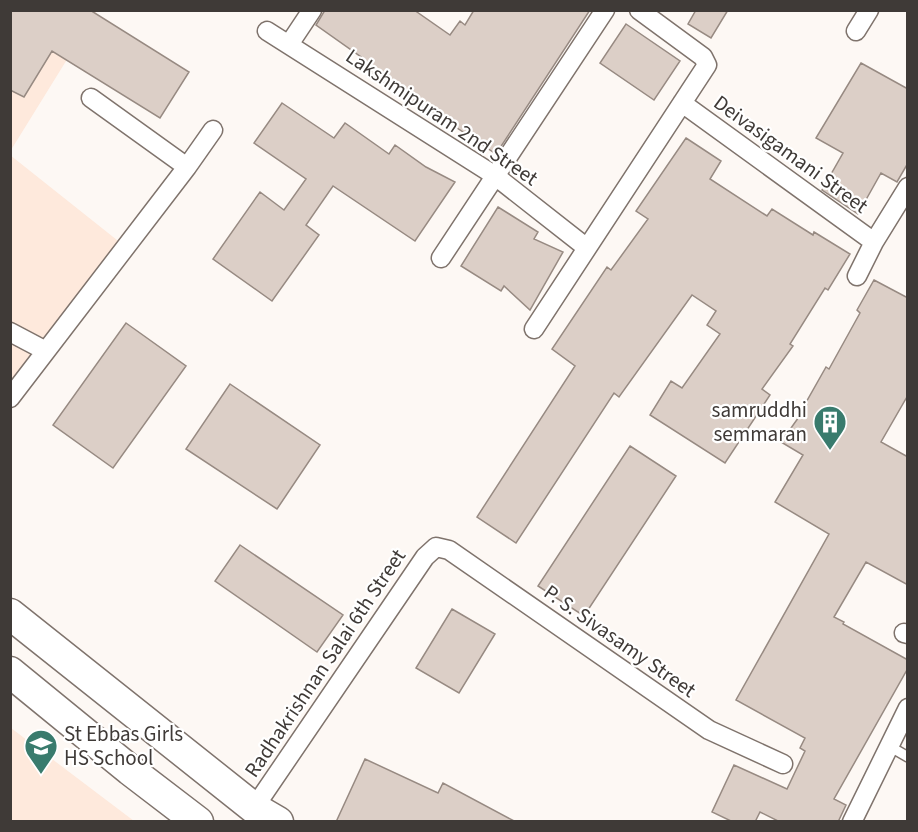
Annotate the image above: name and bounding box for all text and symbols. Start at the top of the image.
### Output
street label: Lakshmipuram 2nd Street [340,41,544,193]
street label: Deivasigamani Street [707,88,875,220]
place label: samruddhi semmaran [712,395,807,449]
building icon: samruddhi semmaran [812,404,848,451]
street label: Radhakrishnan Salai 6th Street [237,543,413,783]
street label: P. S. Sivasamy Street [538,577,702,705]
place label: St Ebbas Girls HS School [64,719,183,773]
school or university icon: St Ebbas Girls HS School [23,728,59,775]

